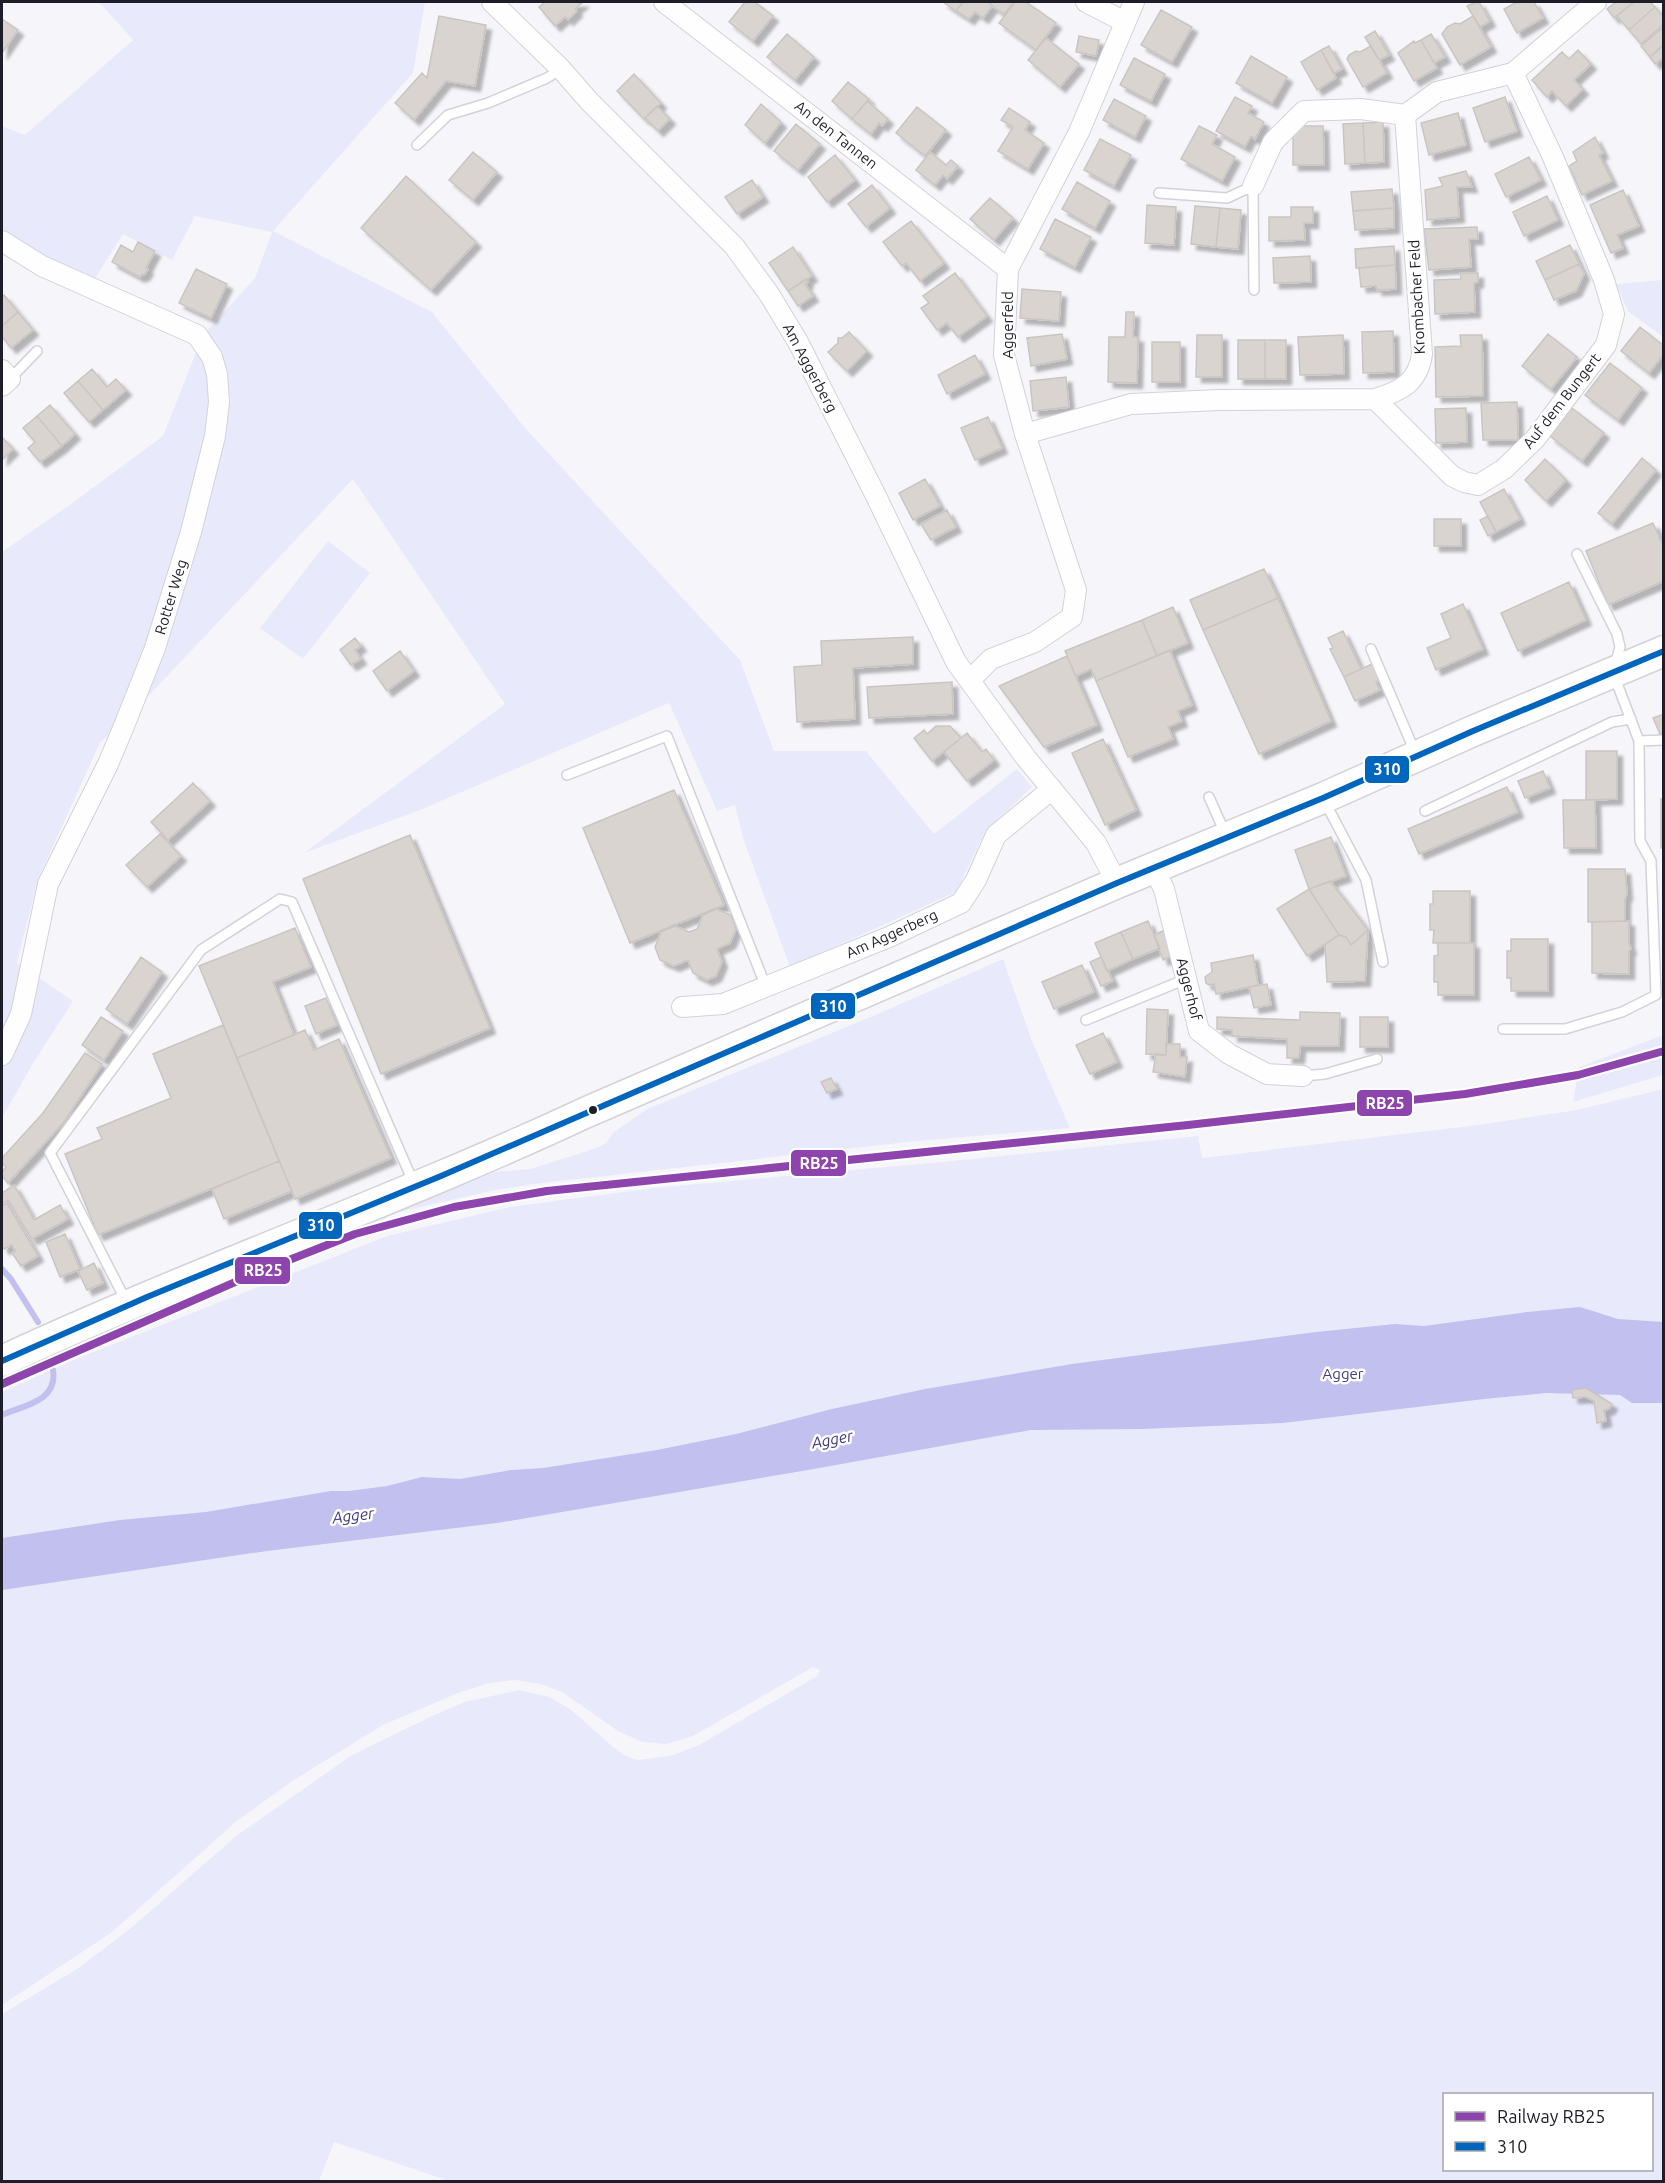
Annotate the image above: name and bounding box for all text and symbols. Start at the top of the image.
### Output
street label: An den Tannen [792,97,881,172]
street label: Krombacher Feld [1405,239,1428,355]
street label: Aggerfeld [999,291,1016,359]
street label: Am Aggerberg [780,320,841,415]
street label: Auf dem Bungert [1519,350,1604,452]
street label: Rotter Weg [151,557,190,637]
line badge: 310 [1364,755,1410,784]
text: 310 [1373,760,1401,778]
street label: Am Aggerberg [843,906,940,961]
street label: Aggerhof [1173,956,1206,1022]
line badge: 310 [810,992,856,1020]
text: 310 [819,997,847,1015]
line badge: RB25 [1356,1089,1413,1117]
text: RB25 [1365,1094,1405,1112]
unlabelled marker [587,1104,599,1116]
line badge: RB25 [790,1149,847,1177]
text: RB25 [799,1154,839,1172]
line badge: 310 [298,1211,343,1240]
text: 310 [307,1216,335,1234]
line badge: RB25 [234,1256,291,1285]
text: RB25 [243,1261,283,1279]
park label: Agger [1323,1365,1364,1382]
water label: Agger [809,1426,855,1452]
water label: Agger [330,1503,376,1527]
legend [1443,2093,1653,2171]
text: Railway RB25 [1497,2106,1605,2126]
text: 310 [1497,2136,1527,2156]

